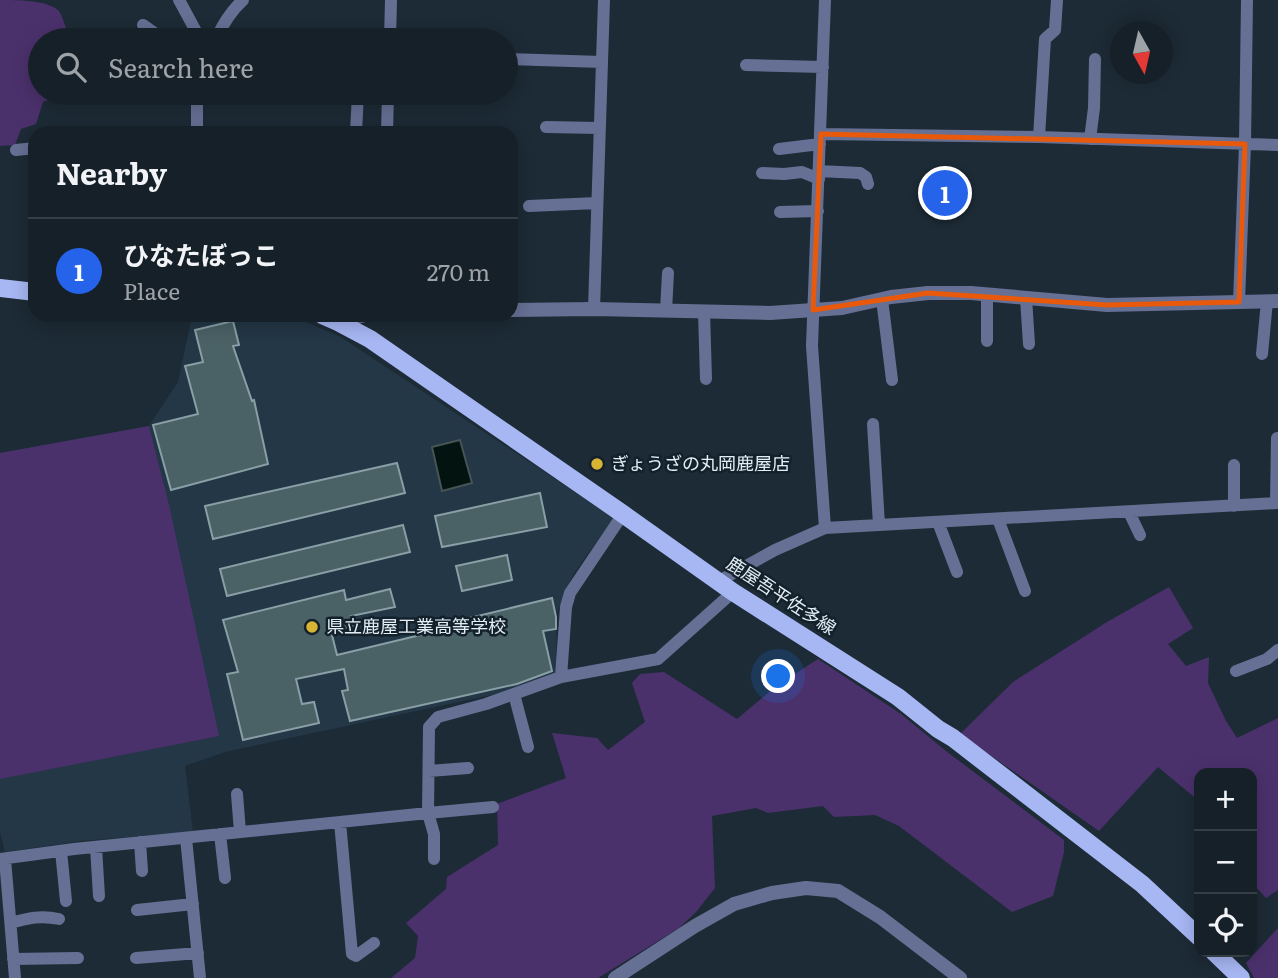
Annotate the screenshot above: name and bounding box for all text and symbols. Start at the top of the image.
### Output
north arrow [1110,21,1173,84]
search box [28,28,518,105]
text: Search here [108,47,254,86]
icon: search [52,48,90,86]
text: Nearby [56,150,167,194]
pin: 1 [922,167,968,219]
text: ひなたぼっこ [123,234,279,273]
text: 1 [74,254,84,288]
text: 270 m [427,254,490,288]
text: Place [123,273,180,307]
place label: ぎょうざの丸岡鹿屋店 [611,449,790,476]
marker: ぎょうざの丸岡鹿屋店 [589,456,605,472]
street label: 鹿屋吾平佐多線 [722,549,842,640]
place label: 県立鹿屋工業高等学校 [326,612,506,639]
marker: 県立鹿屋工業高等学校 [304,619,320,635]
your location [761,659,795,693]
map controls [1194,768,1257,957]
button: + [1194,768,1257,831]
button: − [1194,831,1257,894]
button: locate [1194,894,1257,957]

